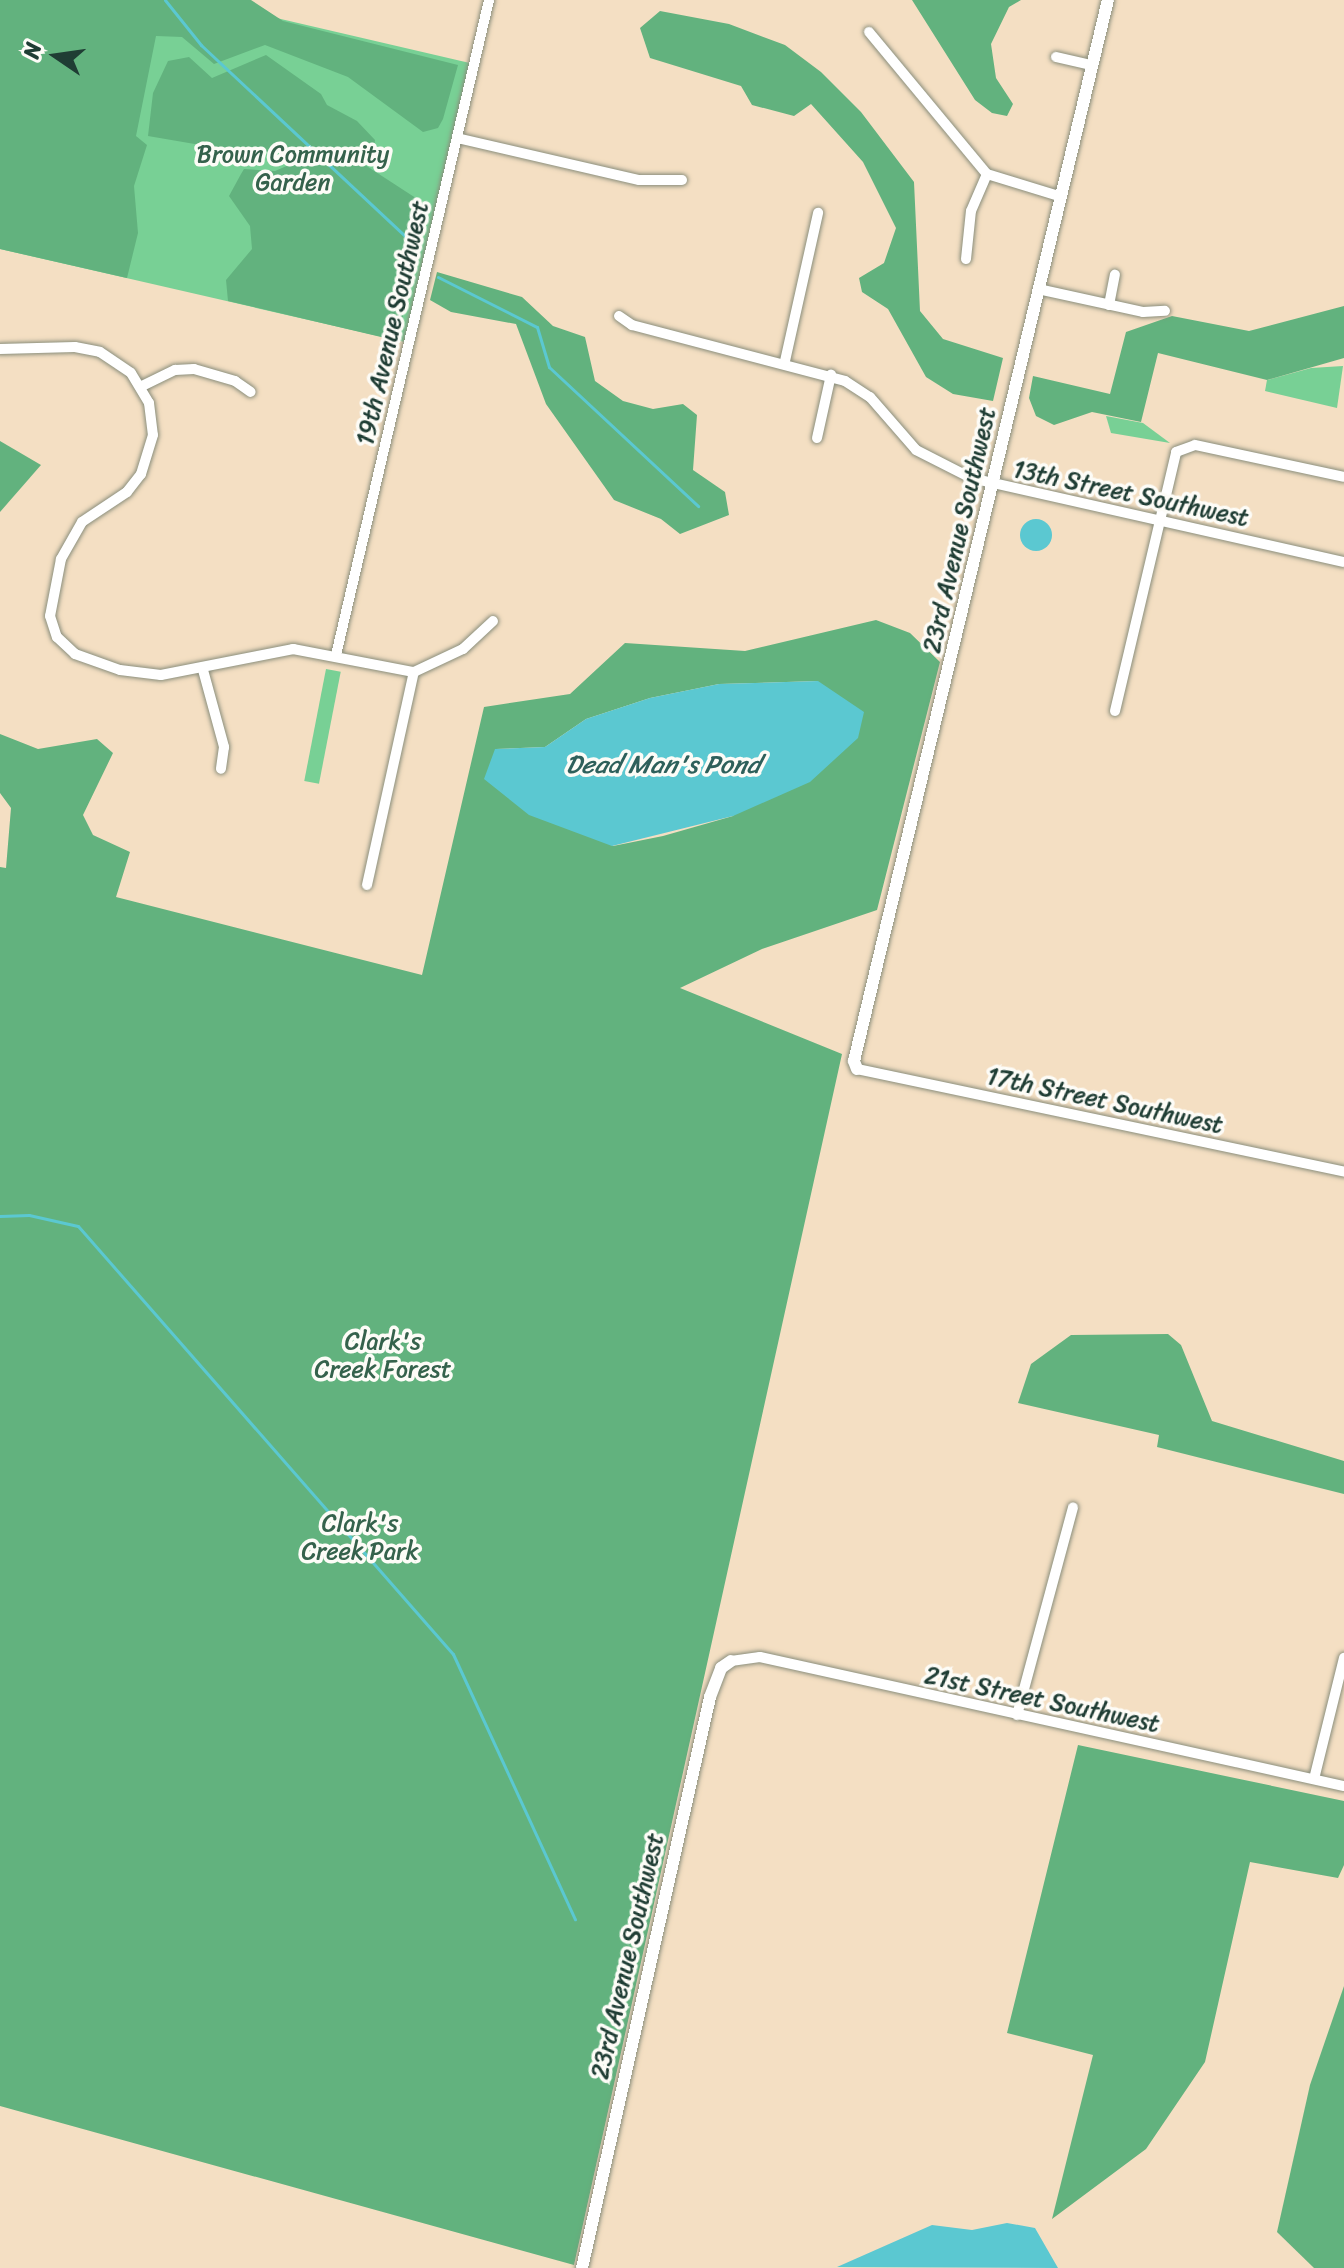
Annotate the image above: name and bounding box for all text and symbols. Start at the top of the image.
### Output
north arrow [16,16,96,96]
text: N [11,39,53,62]
park label: Brown Community Garden [197,141,389,197]
street label: 19th Avenue Southwest [351,198,435,448]
street label: 23rd Avenue Southwest [918,404,1002,656]
street label: 13th Street Southwest [1010,455,1252,533]
water label: Dead Man's Pond [565,749,761,781]
street label: 17th Street Southwest [984,1062,1226,1140]
park label: Clark's Creek Forest [315,1328,451,1384]
park label: Clark's Creek Park [301,1510,419,1566]
street label: 21st Street Southwest [921,1661,1163,1739]
street label: 23rd Avenue Southwest [586,1830,670,2082]

